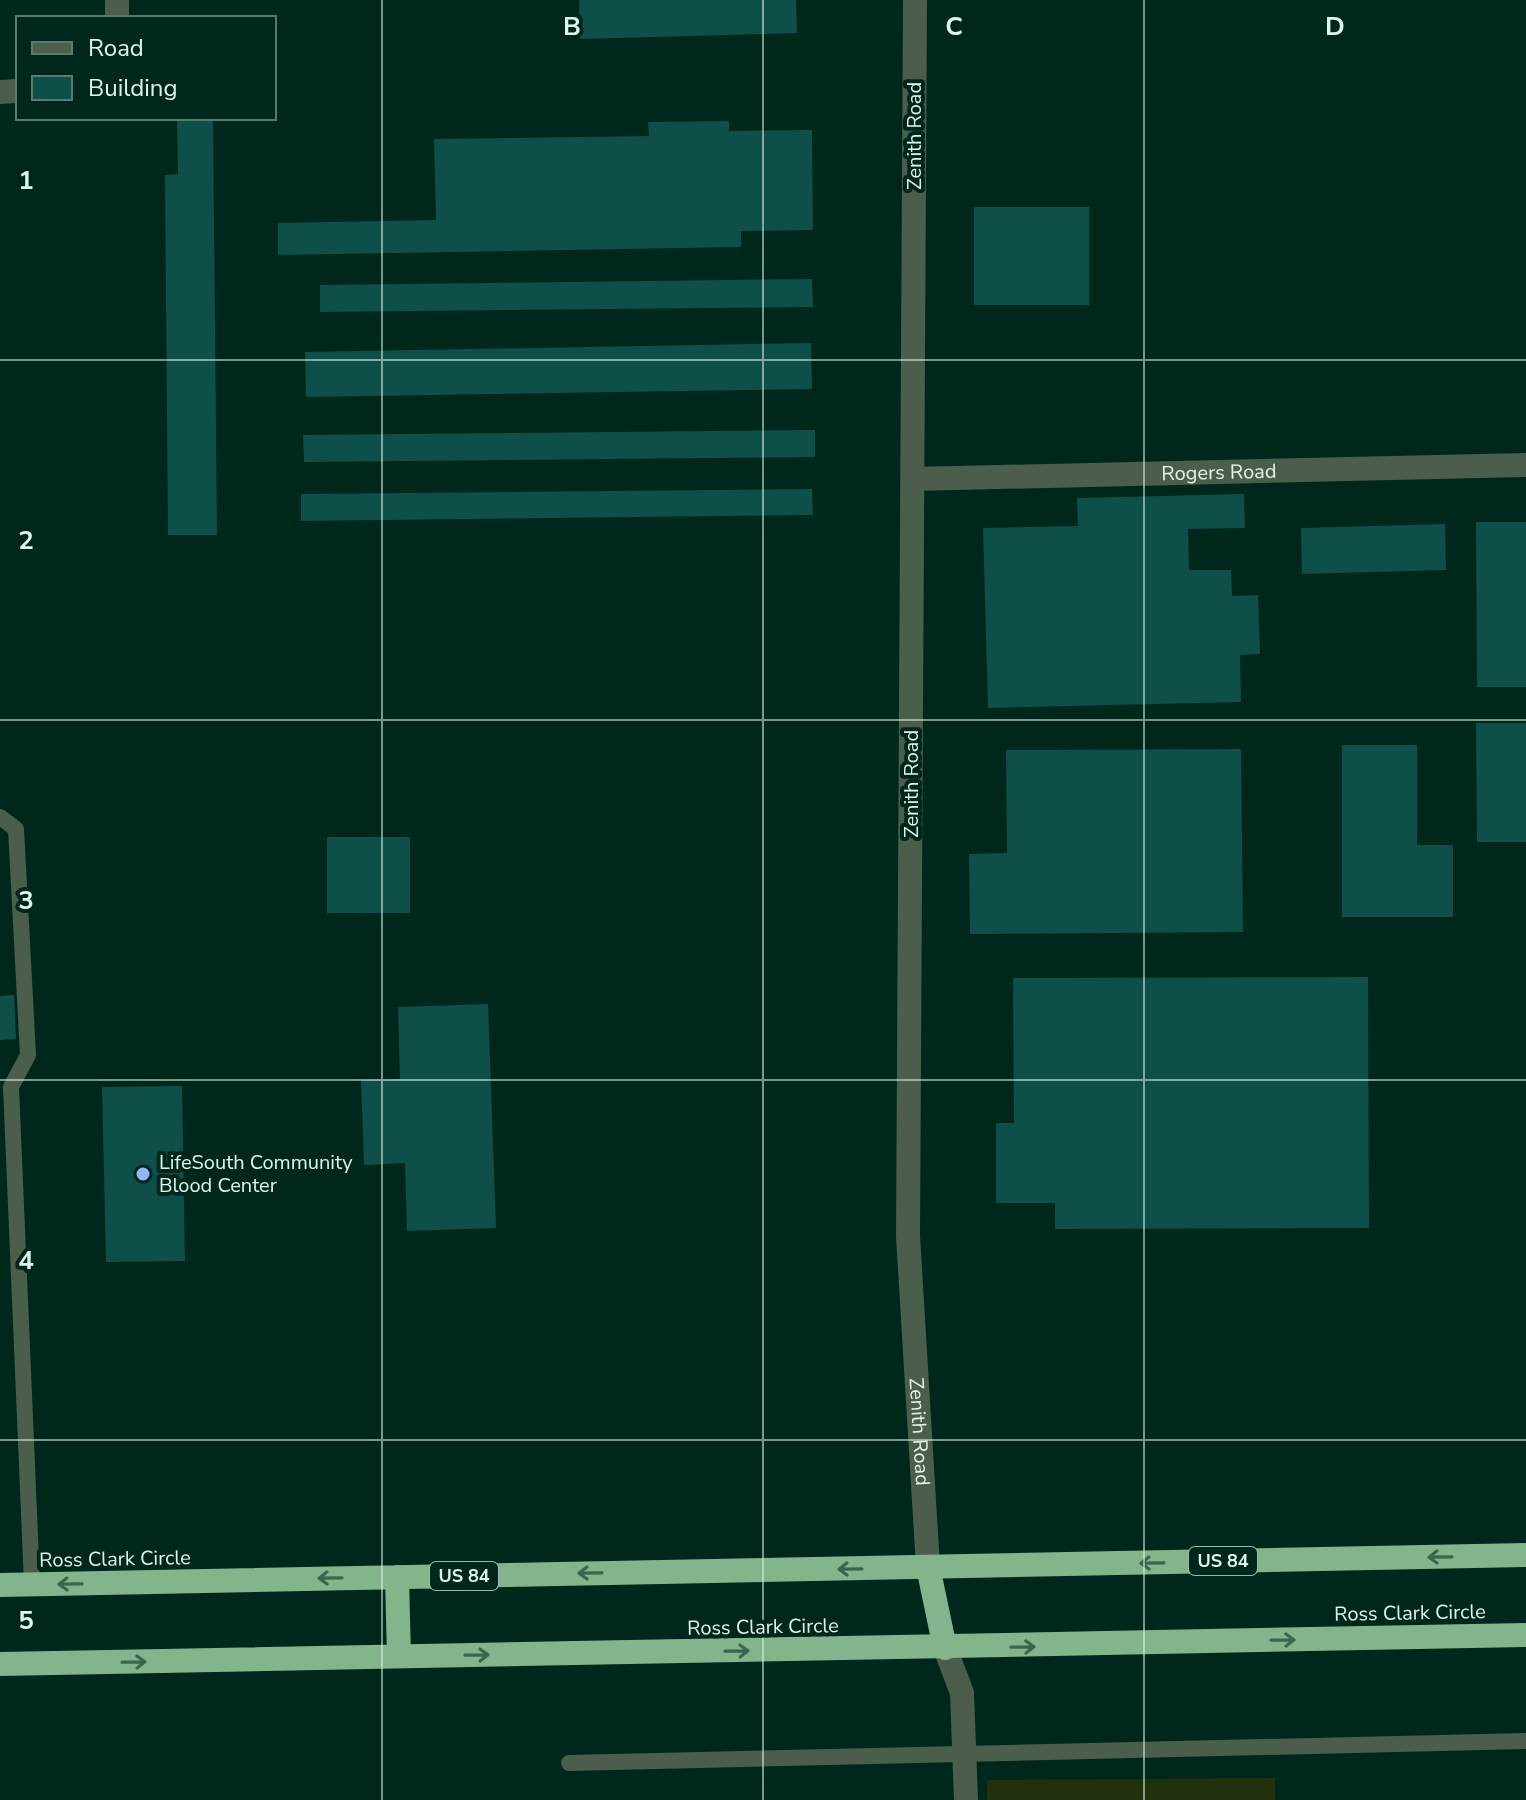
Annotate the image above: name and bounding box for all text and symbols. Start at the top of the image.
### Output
text: B [563,9,581,44]
text: C [945,9,963,44]
text: D [1325,9,1345,44]
legend [16,16,276,120]
text: Road [88,32,144,64]
text: Building [88,72,178,104]
street label: Zenith Road [901,82,928,190]
text: 1 [18,163,34,198]
street label: Rogers Road [1161,457,1277,487]
text: 2 [18,523,34,558]
street label: Zenith Road [898,730,925,838]
text: 3 [18,883,34,918]
place label: LifeSouth Community Blood Center [159,1149,353,1199]
marker: LifeSouth Community Blood Center [134,1165,152,1183]
text: 4 [18,1243,34,1278]
street label: Zenith Road [903,1377,937,1486]
street label: Ross Clark Circle [39,1544,191,1574]
road number: US 84 [1189,1547,1257,1575]
one-way arrow [1427,1549,1454,1565]
one-way arrow [1139,1555,1166,1570]
one-way arrow [837,1561,864,1576]
road number: US 84 [430,1562,498,1590]
one-way arrow [577,1566,604,1581]
one-way arrow [317,1570,344,1586]
one-way arrow [57,1576,84,1591]
street label: Ross Clark Circle [1334,1598,1486,1628]
text: 5 [18,1603,34,1638]
street label: Ross Clark Circle [687,1612,839,1642]
one-way arrow [1269,1633,1296,1648]
one-way arrow [1009,1639,1036,1654]
one-way arrow [723,1644,750,1659]
one-way arrow [463,1647,490,1663]
one-way arrow [120,1654,147,1669]

